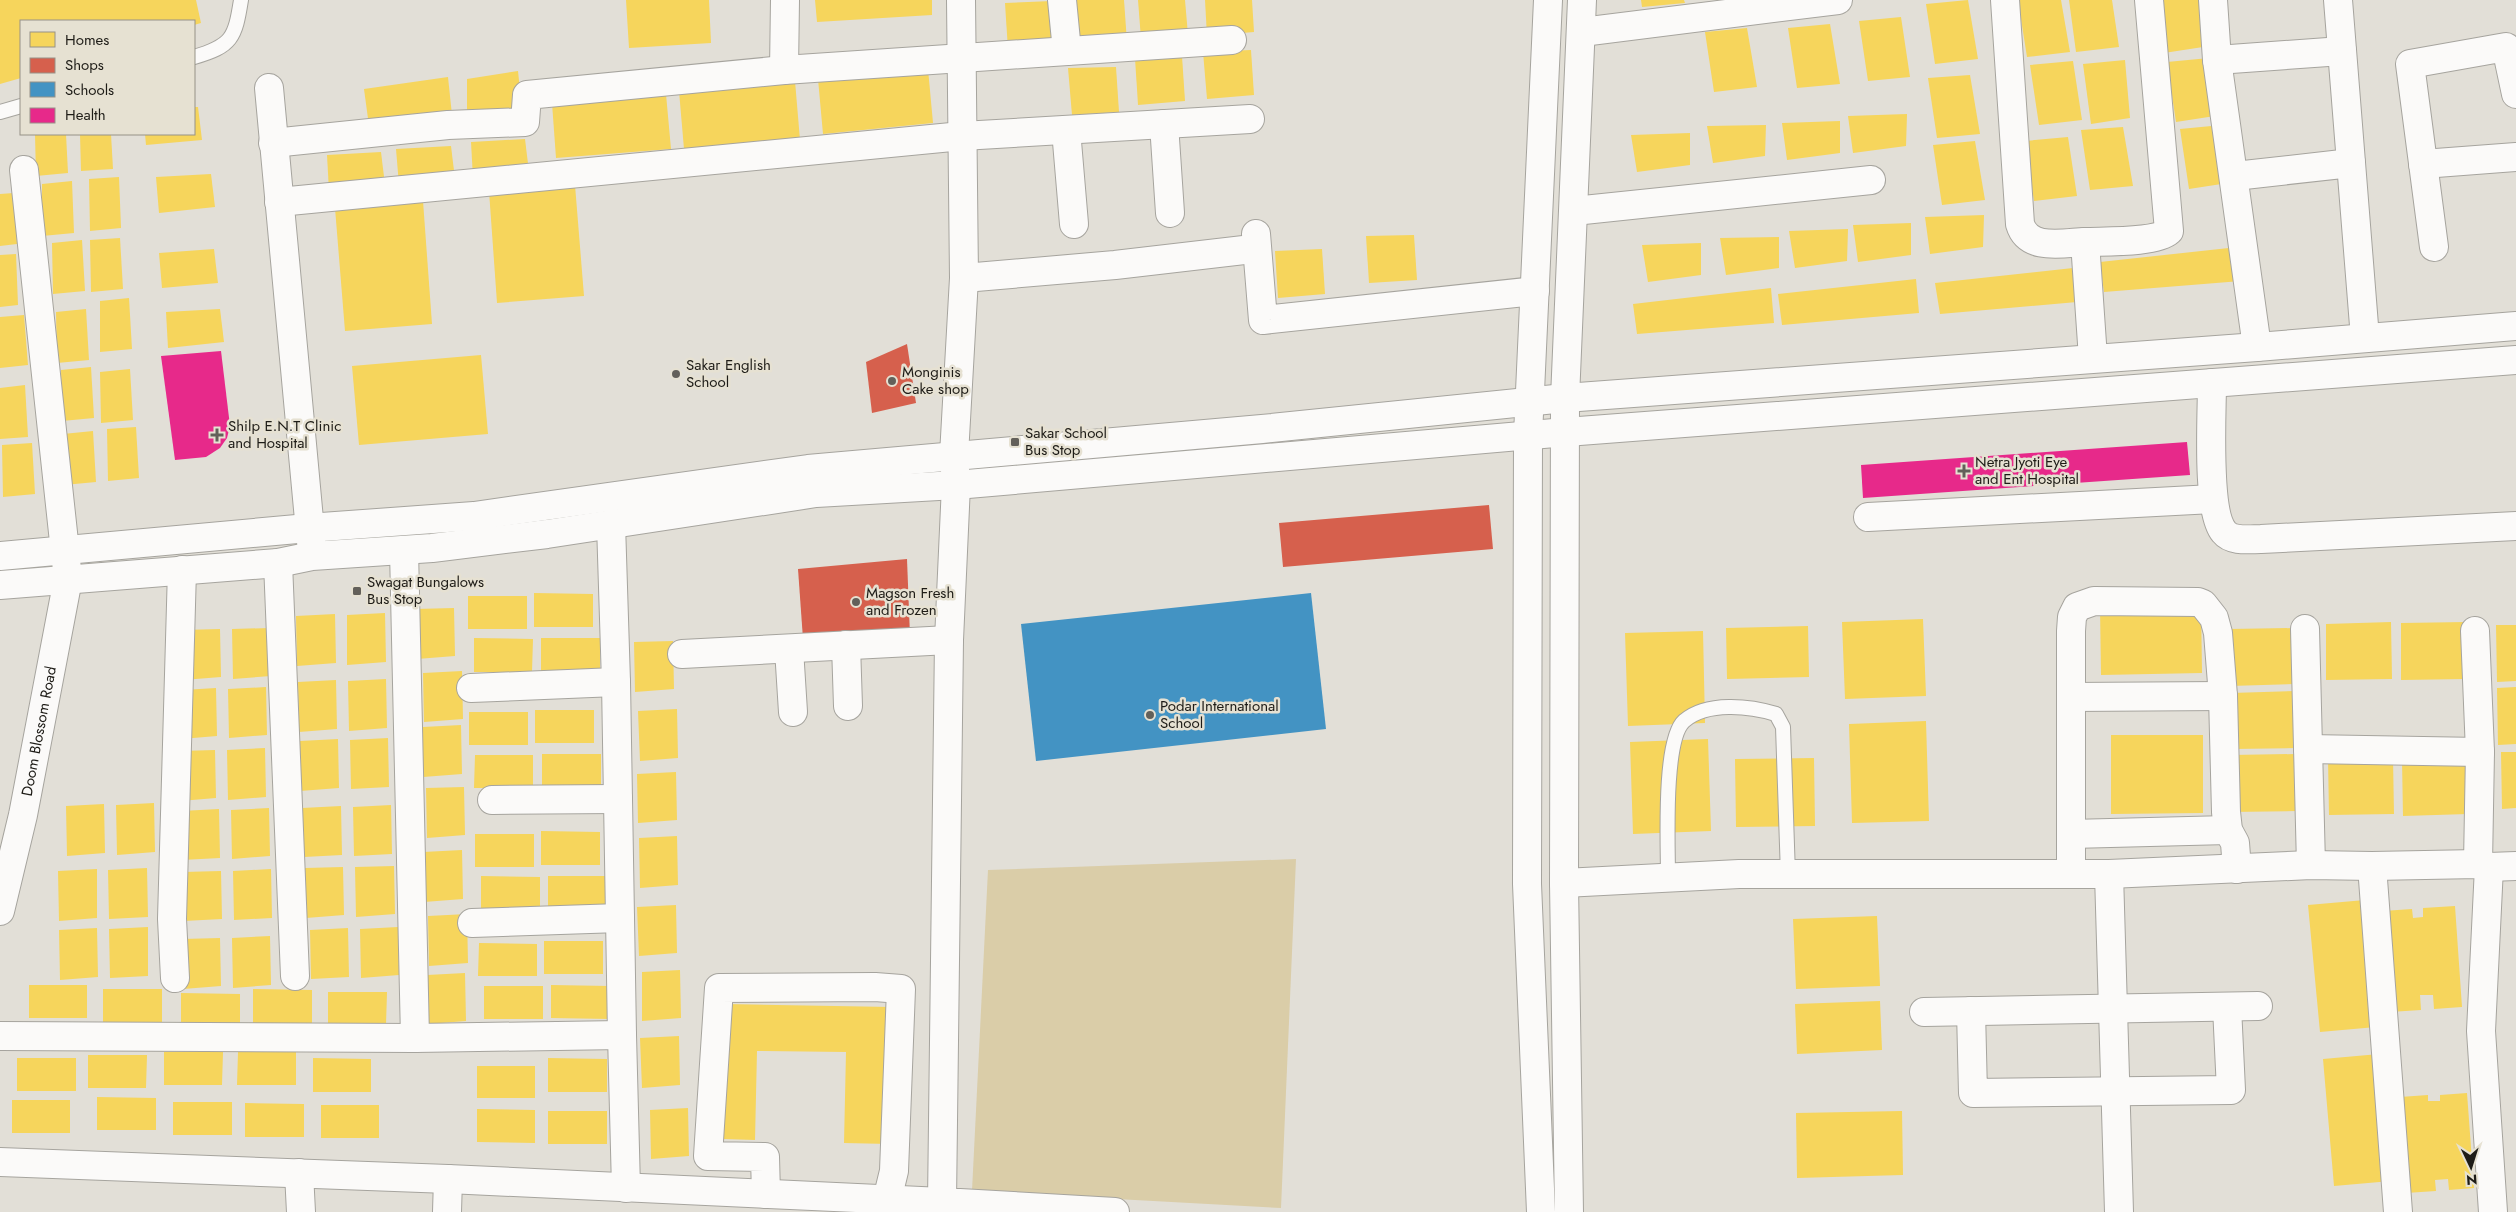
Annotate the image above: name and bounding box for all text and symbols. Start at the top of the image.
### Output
legend [20,20,195,135]
text: Homes [65,29,109,51]
text: Shops [65,54,104,76]
text: Schools [65,79,114,101]
text: Health [65,104,106,126]
place label: Sakar English School [686,354,771,393]
place label: Monginis Cake shop [902,361,969,400]
marker: Sakar English School [670,368,682,380]
marker: Monginis Cake shop [886,375,898,387]
place label: Shilp E.N.T Clinic and Hospital [228,415,341,454]
place label: Sakar School Bus Stop [1025,422,1107,461]
marker: Shilp E.N.T Clinic and Hospital [210,428,224,442]
marker: Sakar School Bus Stop [1009,436,1021,448]
place label: Netra Jyoti Eye and Ent Hospital [1975,451,2079,490]
marker: Netra Jyoti Eye and Ent Hospital [1957,464,1971,478]
place label: Swagat Bungalows Bus Stop [367,571,484,610]
place label: Magson Fresh and Frozen [866,582,954,621]
marker: Swagat Bungalows Bus Stop [351,585,363,597]
marker: Magson Fresh and Frozen [850,596,862,608]
street label: Doom Blossom Road [16,664,62,798]
place label: Podar International School [1160,695,1279,734]
marker: Podar International School [1144,709,1156,721]
north arrow [2446,1142,2496,1192]
text: N [2466,1170,2478,1190]

